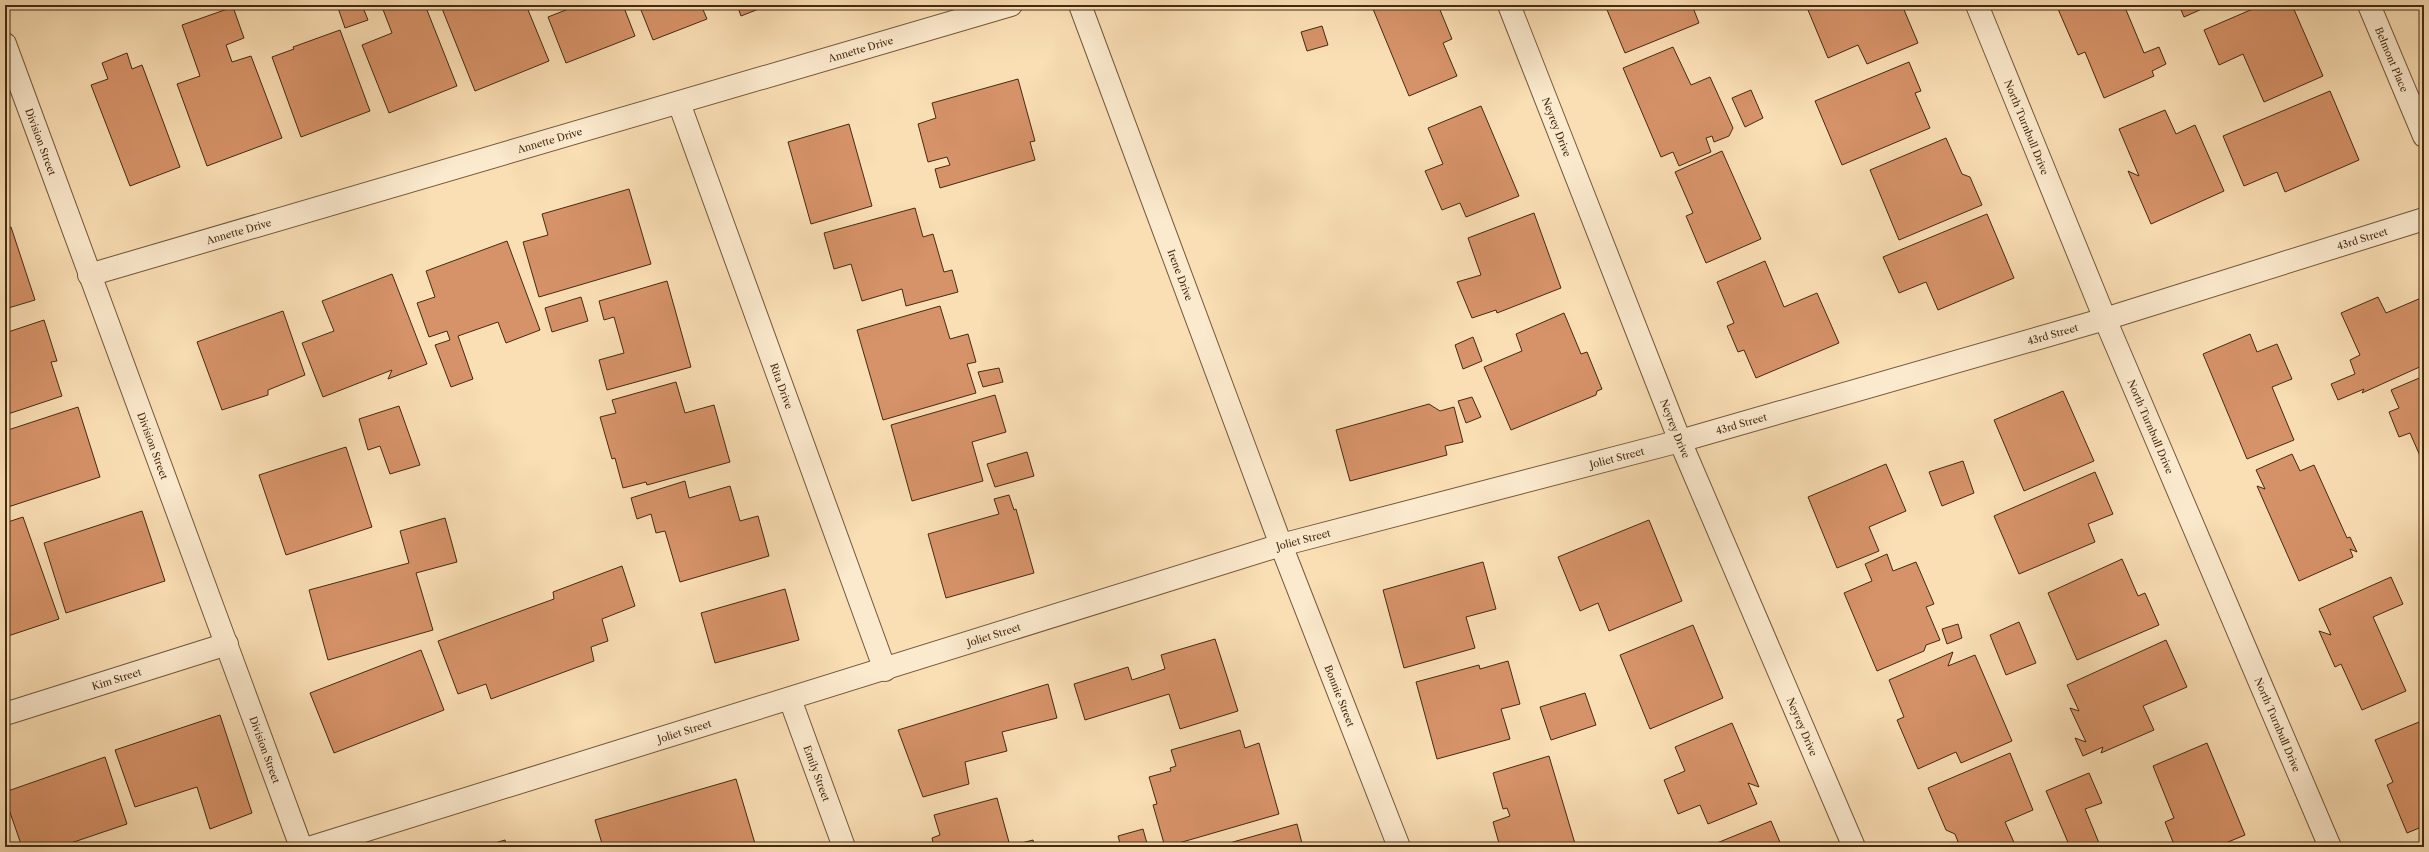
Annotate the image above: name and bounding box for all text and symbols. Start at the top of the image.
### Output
street label: Belmont Place [2372,25,2411,94]
street label: Annette Drive [826,34,895,65]
street label: North Turnbull Drive [2001,78,2052,177]
street label: Neyrey Drive [1539,96,1574,159]
street label: Division Street [22,106,59,177]
street label: Annette Drive [515,125,584,157]
street label: Annette Drive [204,216,273,248]
street label: 43rd Street [2335,225,2390,253]
street label: Irene Drive [1164,247,1196,303]
street label: 43rd Street [2026,321,2080,348]
street label: Rita Drive [767,361,796,411]
street label: North Turnbull Drive [2125,378,2176,476]
street label: Neyrey Drive [1657,397,1693,461]
street label: Division Street [134,410,171,481]
street label: 43rd Street [1714,410,1769,437]
street label: Joliet Street [1586,445,1646,472]
street label: Joliet Street [1273,526,1333,554]
street label: Joliet Street [963,620,1023,650]
street label: Bonnie Street [1321,663,1358,729]
street label: Kim Street [90,665,144,693]
street label: North Turnbull Drive [2252,676,2303,774]
street label: Neyrey Drive [1784,695,1820,758]
street label: Division Street [246,714,283,785]
street label: Joliet Street [654,717,714,747]
street label: Emily Street [800,744,833,804]

